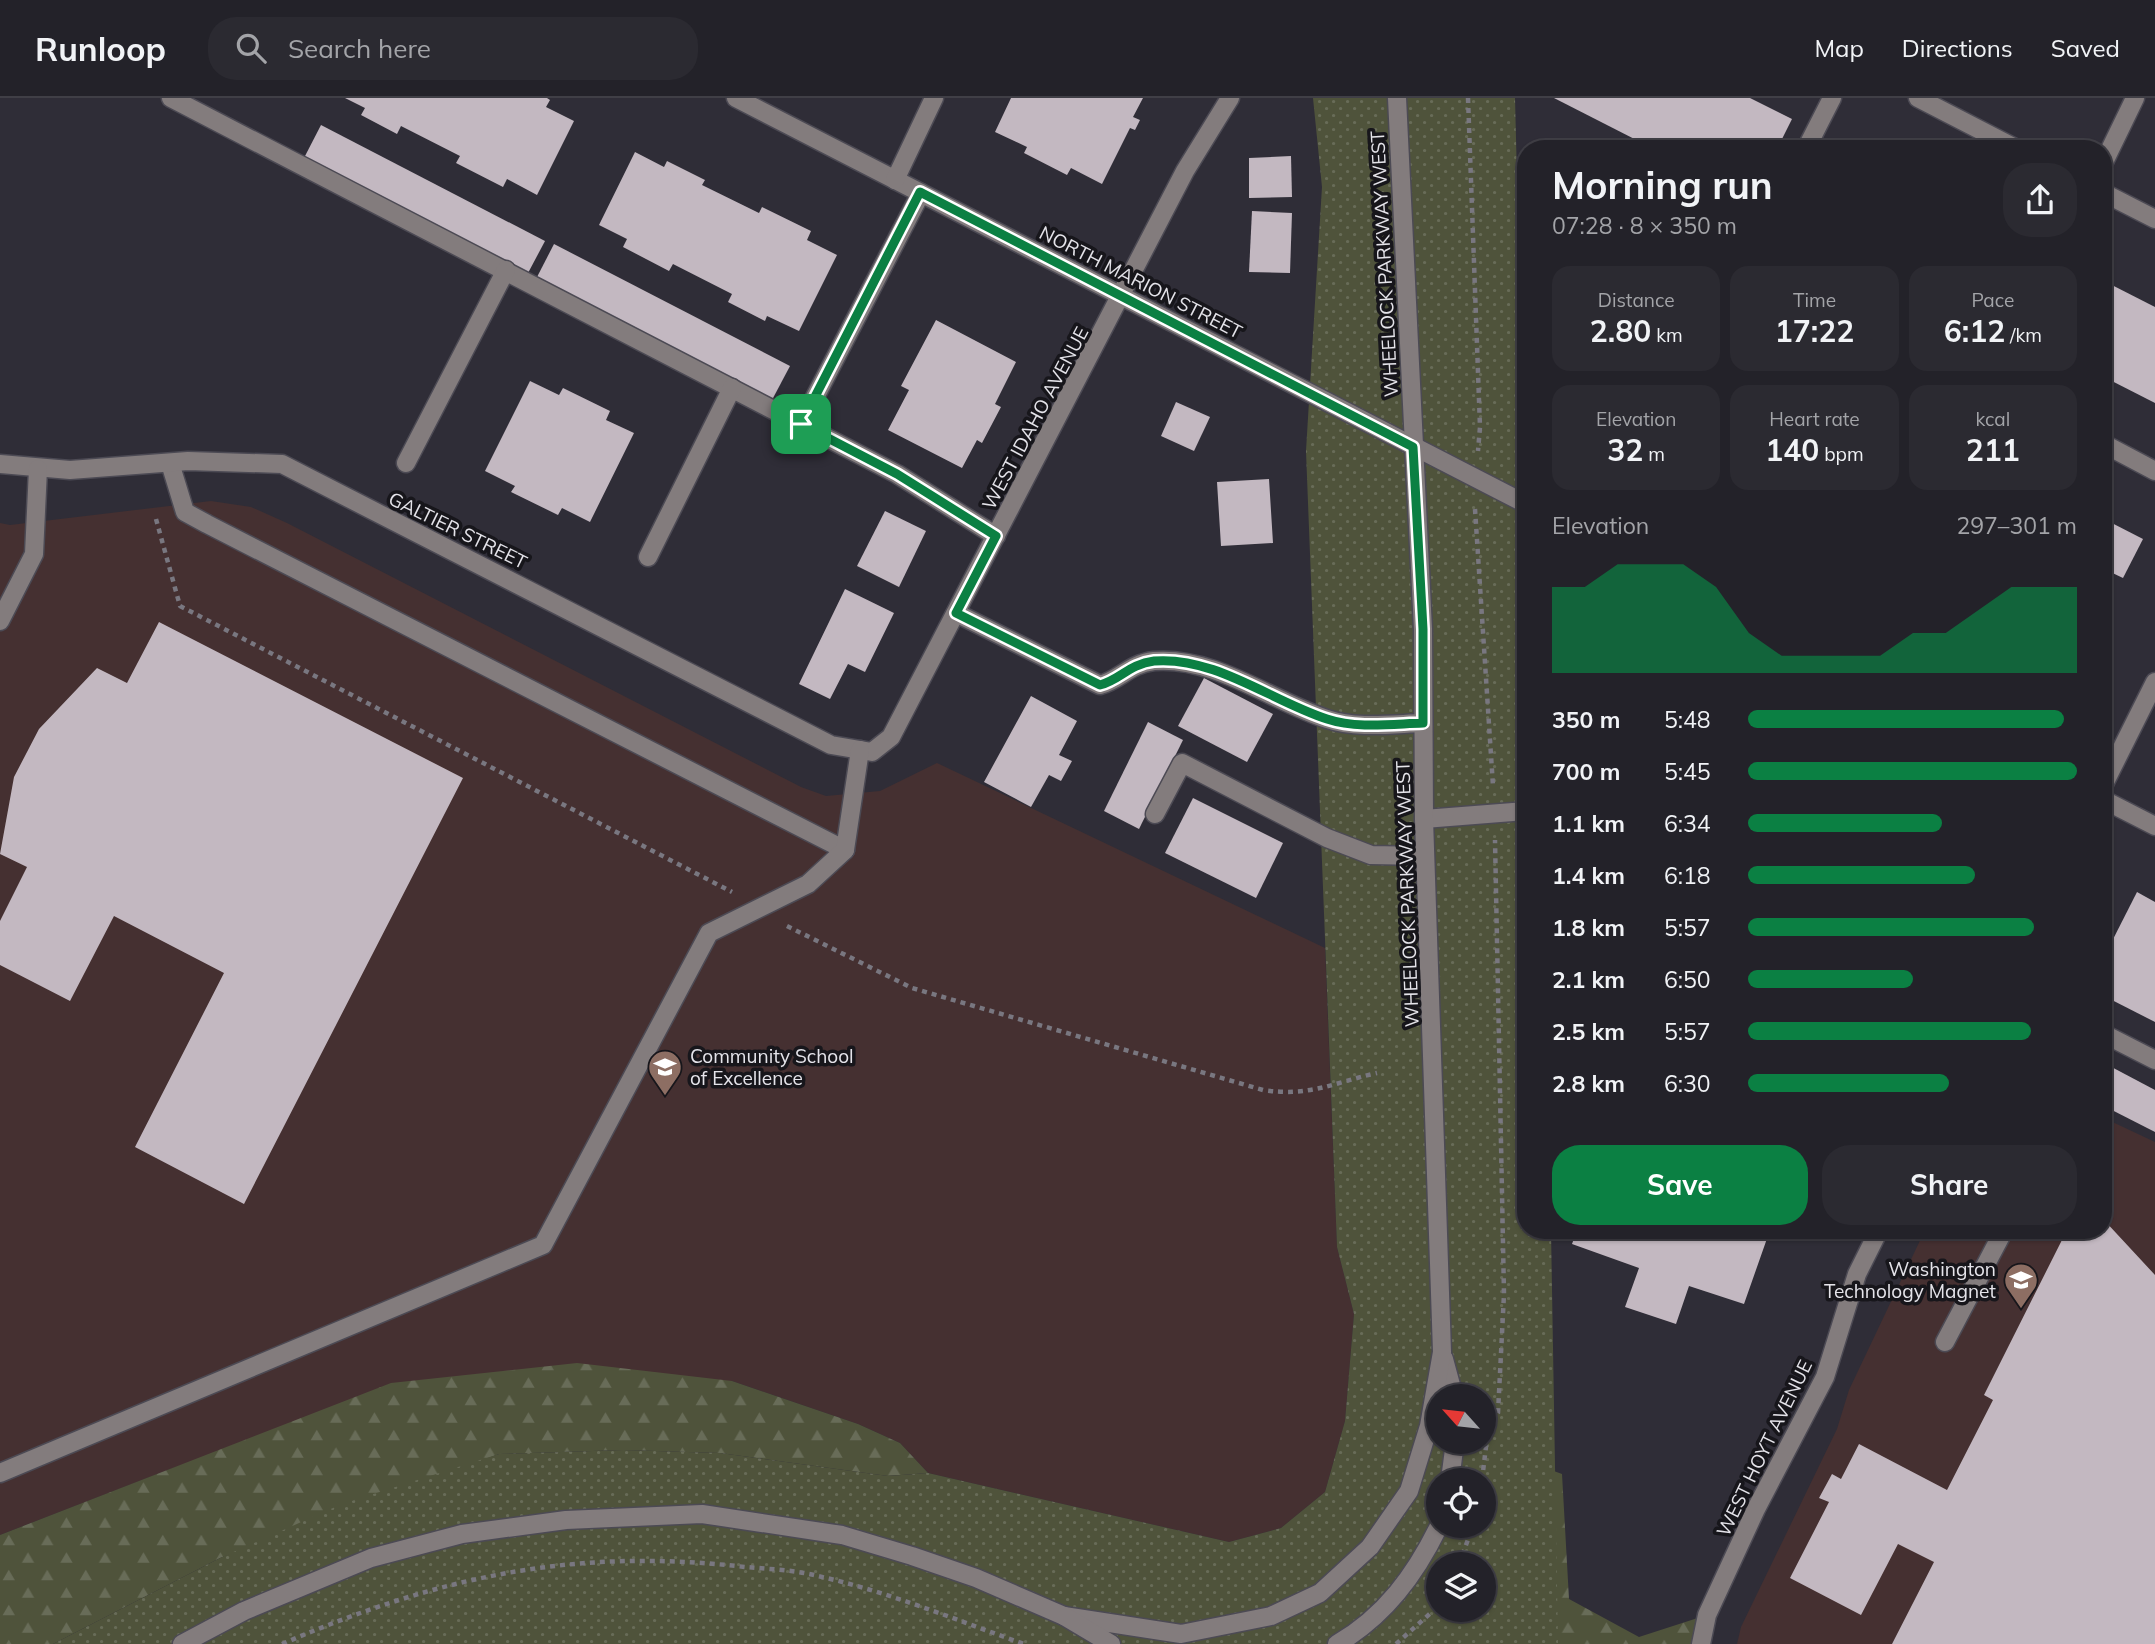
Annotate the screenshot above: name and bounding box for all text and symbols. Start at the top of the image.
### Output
search box [208,17,698,80]
text: Runloop [35,28,166,69]
icon: search [232,29,270,67]
text: Search here [288,32,431,65]
text: Map [1814,33,1864,63]
text: Directions [1902,33,2013,63]
text: Saved [2051,33,2120,63]
street label: WHEELOCK PARKWAY WEST [1365,130,1403,398]
text: Morning run [1552,161,1773,209]
button: share [2003,163,2077,237]
text: 07:28 · 8 × 350 m [1552,211,1737,240]
street label: NORTH MARION STREET [1036,220,1247,344]
text: Distance [1598,288,1675,312]
text: Time [1793,288,1836,312]
text: Pace [1971,288,2014,312]
text: 2.80 [1590,312,1651,350]
text: 17:22 [1775,312,1854,350]
text: 6:12 [1944,312,2005,350]
street label: WEST IDAHO AVENUE [977,322,1093,514]
text: km [1651,323,1683,347]
text: /km [2005,323,2042,347]
pin [771,394,831,454]
icon: arrive [782,405,820,443]
text: Elevation [1596,407,1676,431]
text: Heart rate [1769,407,1860,431]
text: kcal [1975,407,2010,431]
text: 32 [1607,431,1643,469]
text: 140 [1765,431,1819,469]
text: 211 [1966,431,2020,469]
text: m [1643,442,1665,466]
text: bpm [1819,442,1864,466]
street label: GALTIER STREET [385,486,532,574]
text: Elevation [1552,511,1649,540]
text: 297–301 m [1956,511,2077,540]
text: 350 m [1552,705,1620,734]
text: 5:48 [1664,705,1711,734]
text: 700 m [1552,757,1620,786]
text: 5:45 [1664,757,1711,786]
street label: WHEELOCK PARKWAY WEST [1390,760,1424,1028]
text: 1.1 km [1552,809,1625,838]
text: 6:34 [1664,809,1711,838]
text: 1.4 km [1552,861,1625,890]
text: 6:18 [1664,861,1711,890]
text: 1.8 km [1552,913,1625,942]
text: 5:57 [1664,913,1711,942]
text: 2.1 km [1552,965,1625,994]
text: 6:50 [1664,965,1711,994]
text: 2.5 km [1552,1017,1625,1046]
text: 5:57 [1664,1017,1711,1046]
place label: Community School of Excellence [690,1044,854,1090]
school or university icon: Community School of Excellence [646,1048,684,1097]
text: 2.8 km [1552,1069,1625,1098]
text: 6:30 [1664,1069,1711,1098]
button: Save [1552,1145,1808,1225]
button: Share [1822,1145,2077,1225]
place label: Washington Technology Magnet [1824,1257,1996,1303]
school or university icon: Washington Technology Magnet [2002,1261,2040,1310]
street label: WEST HOYT AVENUE [1711,1356,1817,1540]
north arrow [1426,1384,1496,1454]
map controls [1426,1384,1496,1622]
button: locate [1426,1468,1496,1538]
button: layers [1426,1552,1496,1622]

